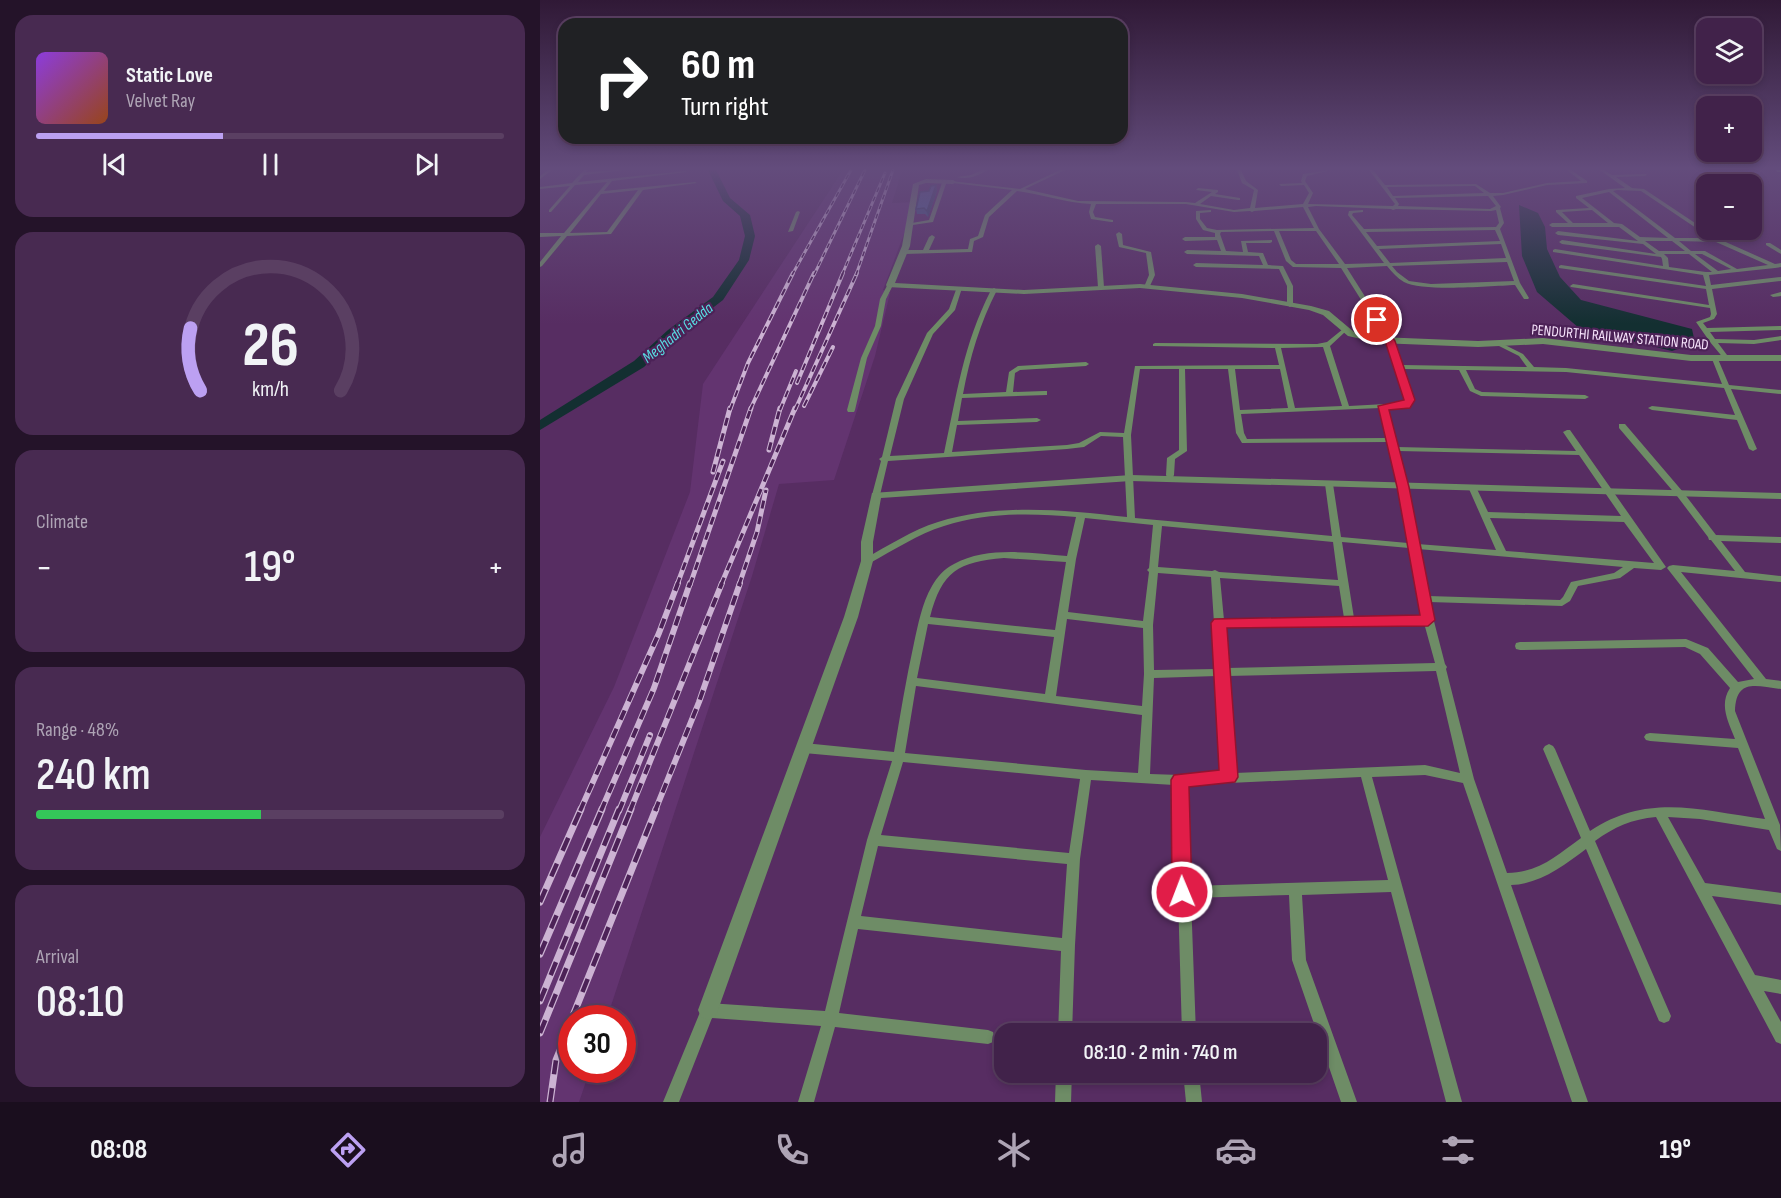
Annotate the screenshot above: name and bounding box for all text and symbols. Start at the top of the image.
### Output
map controls [1696,18,1762,240]
button: layers [1696,18,1762,84]
text: 60 m [681,40,755,91]
icon: right [582,42,660,120]
text: Static Love [126,62,213,89]
text: Velvet Ray [126,89,195,113]
text: Turn right [681,91,768,123]
button: + [1696,96,1762,162]
icon: previous [98,148,131,181]
icon: pause [254,148,287,181]
icon: next [410,148,443,181]
button: − [1696,174,1762,240]
pin [1351,294,1402,345]
water label: Meghadri Gedda [639,299,718,367]
icon: arrive [1360,303,1393,336]
text: 26 [242,309,298,384]
street label: PENDURTHI RAILWAY STATION ROAD [1530,320,1709,355]
text: km/h [251,377,289,402]
text: Climate [36,510,88,534]
text: 19° [244,540,296,595]
text: − [36,548,52,588]
text: + [488,548,504,588]
text: Range · 48% [36,718,119,742]
text: 240 km [36,748,151,803]
position arrow [1150,860,1214,924]
text: Arrival [36,945,79,969]
text: 08:10 [36,975,125,1030]
speed limit sign: 30 [558,1005,636,1083]
text: 08:10 · 2 min · 740 m [1084,1039,1237,1066]
icon: directions [327,1129,369,1171]
icon: music [549,1129,591,1171]
icon: phone [771,1129,813,1171]
icon: climate [993,1129,1035,1171]
icon: car [1215,1129,1257,1171]
icon: filters [1437,1129,1479,1171]
text: 08:08 [90,1134,147,1166]
text: 19° [1659,1134,1691,1166]

